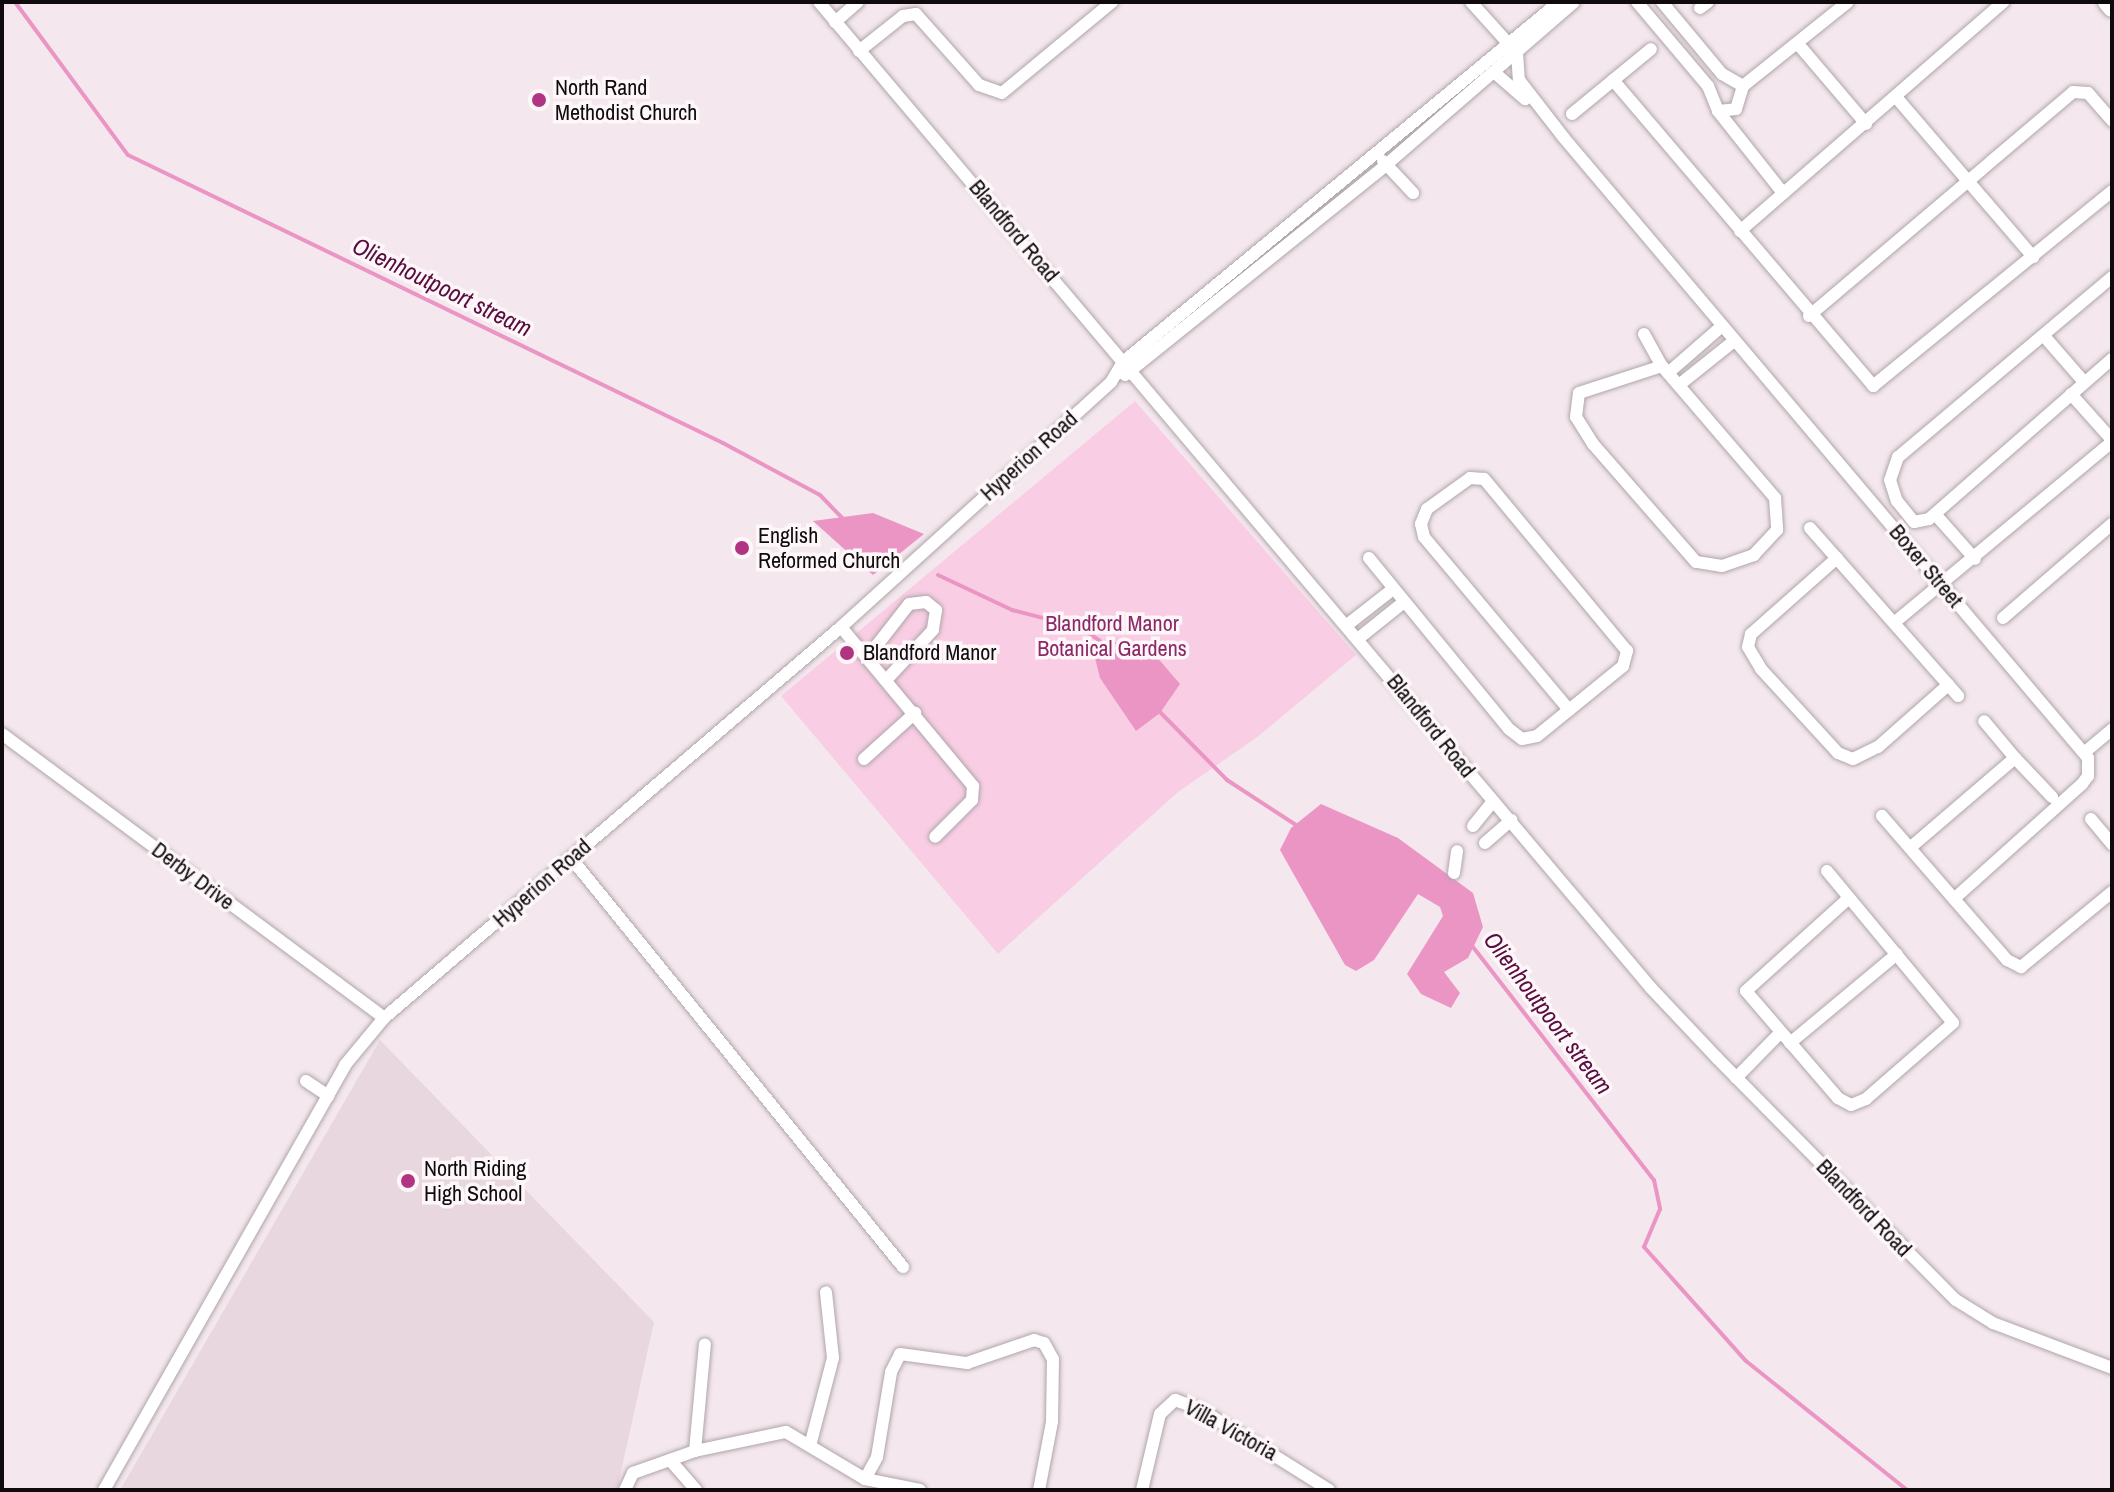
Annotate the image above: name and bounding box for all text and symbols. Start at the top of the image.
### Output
place label: North Rand Methodist Church [555,74,697,126]
marker: North Rand Methodist Church [530,91,548,109]
street label: Blandford Road [964,175,1064,287]
water label: Olienhoutpoort stream [348,231,536,343]
street label: Hyperion Road [975,406,1083,506]
street label: Boxer Street [1884,519,1968,613]
place label: English Reformed Church [758,522,900,574]
marker: English Reformed Church [733,539,751,557]
park label: Blandford Manor Botanical Gardens [1037,610,1187,662]
place label: Blandford Manor [863,640,996,666]
marker: Blandford Manor [838,644,856,662]
street label: Blandford Road [1381,669,1481,783]
street label: Hyperion Road [488,833,596,933]
street label: Derby Drive [147,837,239,915]
water label: Olienhoutpoort stream [1478,926,1618,1100]
street label: Blandford Road [1811,1154,1917,1262]
place label: North Riding High School [424,1155,526,1206]
marker: North Riding High School [399,1172,417,1190]
street label: Villa Victoria [1180,1394,1282,1466]

